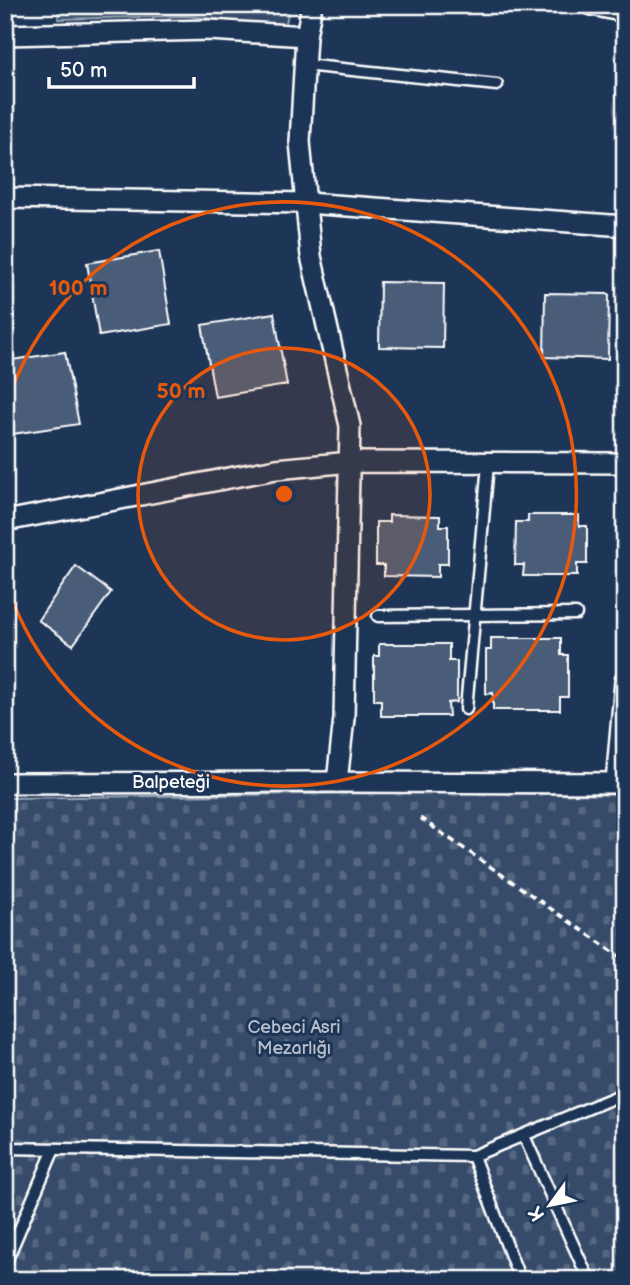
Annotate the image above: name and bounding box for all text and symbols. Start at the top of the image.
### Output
scale bar [49,46,194,90]
text: 50 m [60,58,107,83]
text: 100 m [49,276,107,301]
text: 50 m [157,379,205,404]
centre of rings [272,482,296,506]
street label: Balpeteği [132,772,210,793]
park label: Cebeci Asri Mezarlığı [248,1017,340,1059]
north arrow [514,1170,584,1240]
text: K [524,1202,550,1225]

